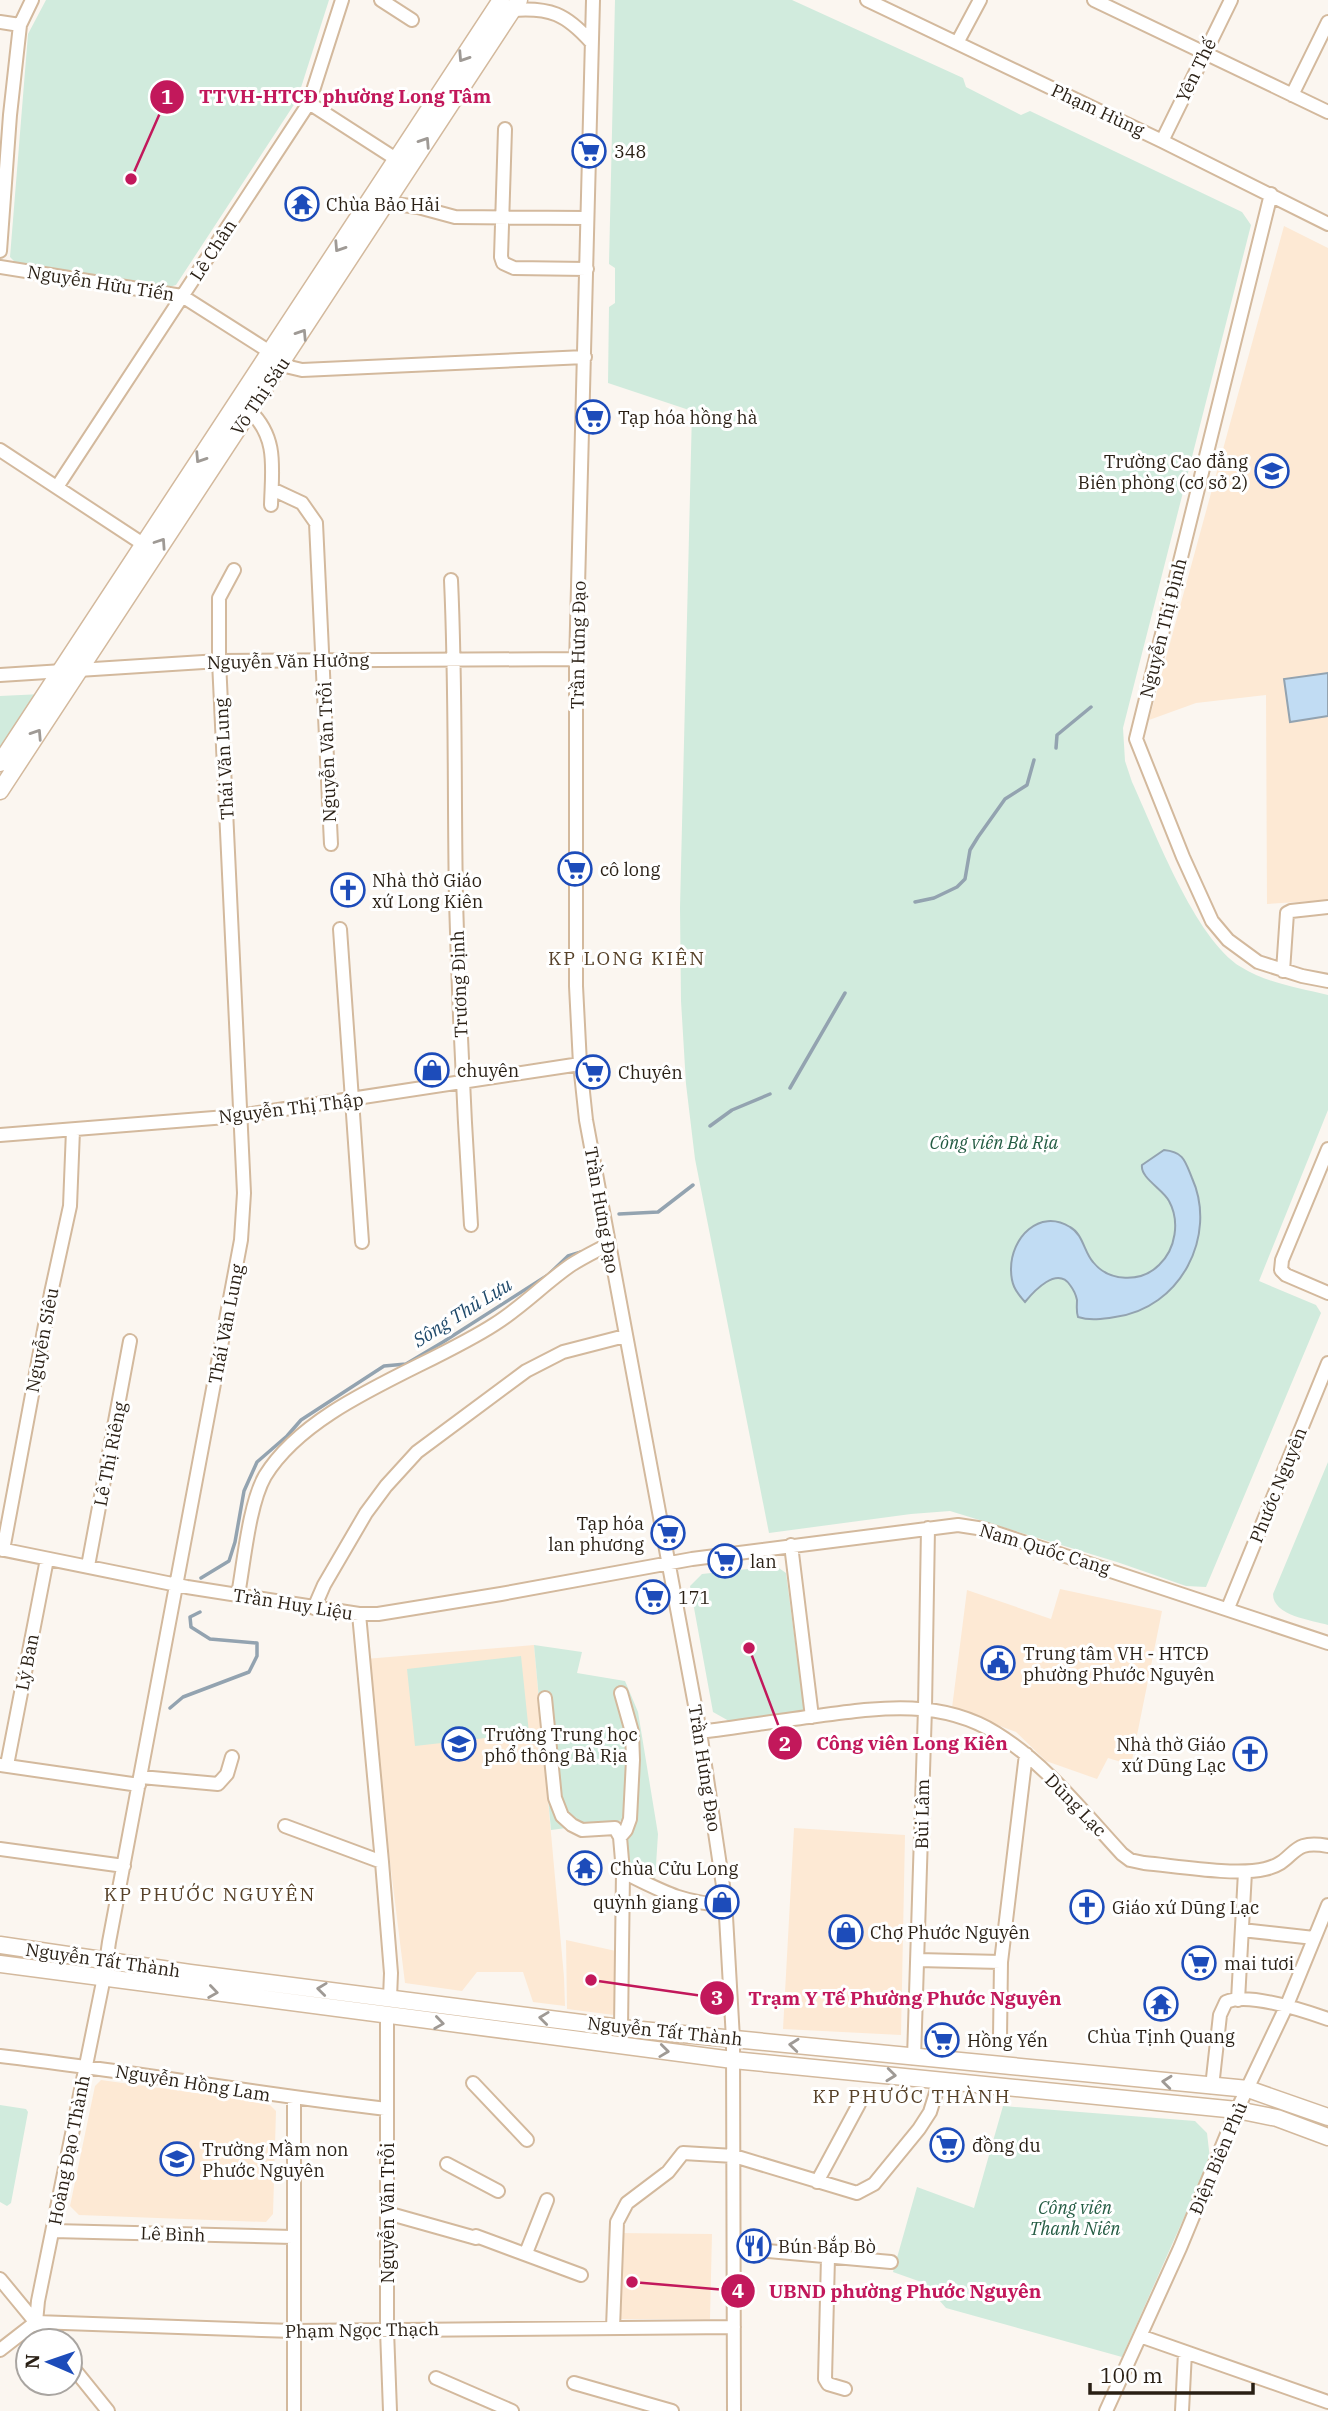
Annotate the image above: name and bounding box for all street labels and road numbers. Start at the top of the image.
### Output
street label: Yên Thế [1171,34,1221,106]
street label: Phạm Hùng [1048,78,1148,142]
street label: Lê Chân [185,215,241,285]
street label: Nguyễn Hữu Tiến [26,260,176,306]
street label: Võ Thị Sáu [225,352,295,440]
street label: Nguyễn Thị Định [1135,556,1191,700]
street label: Trần Hưng Đạo [565,581,591,709]
street label: Nguyễn Văn Hưởng [207,648,370,674]
street label: Nguyễn Văn Trỗi [313,681,341,823]
street label: Thái Văn Lung [209,697,239,820]
street label: Trương Định [446,930,472,1038]
street label: Nguyễn Thị Thập [217,1088,365,1128]
street label: Trần Hưng Đạo [580,1145,624,1275]
street label: Thái Văn Lung [203,1262,249,1386]
street label: Nguyễn Siêu [21,1286,63,1394]
street label: Lê Thị Riêng [89,1400,131,1508]
street label: Phước Nguyên [1244,1424,1312,1546]
street label: Nam Quốc Cang [977,1518,1113,1580]
street label: Trần Huy Liệu [231,1583,355,1625]
street label: Lý Ban [10,1632,44,1692]
street label: Trần Hưng Đạo [684,1703,726,1833]
street label: Dũng Lạc [1040,1769,1112,1841]
street label: Bùi Lâm [910,1779,934,1849]
street label: Nguyễn Tất Thành [24,1938,182,1982]
street label: Nguyễn Tất Thành [586,2011,744,2051]
street label: Nguyễn Hồng Lam [114,2059,272,2107]
street label: Hoàng Đạo Thành [43,2073,95,2227]
street label: Điện Biên Phủ [1184,2098,1252,2218]
street label: Nguyễn Văn Trỗi [376,2142,399,2283]
street label: Lê Bình [140,2221,206,2247]
street label: Phạm Ngọc Thạch [285,2317,439,2343]

